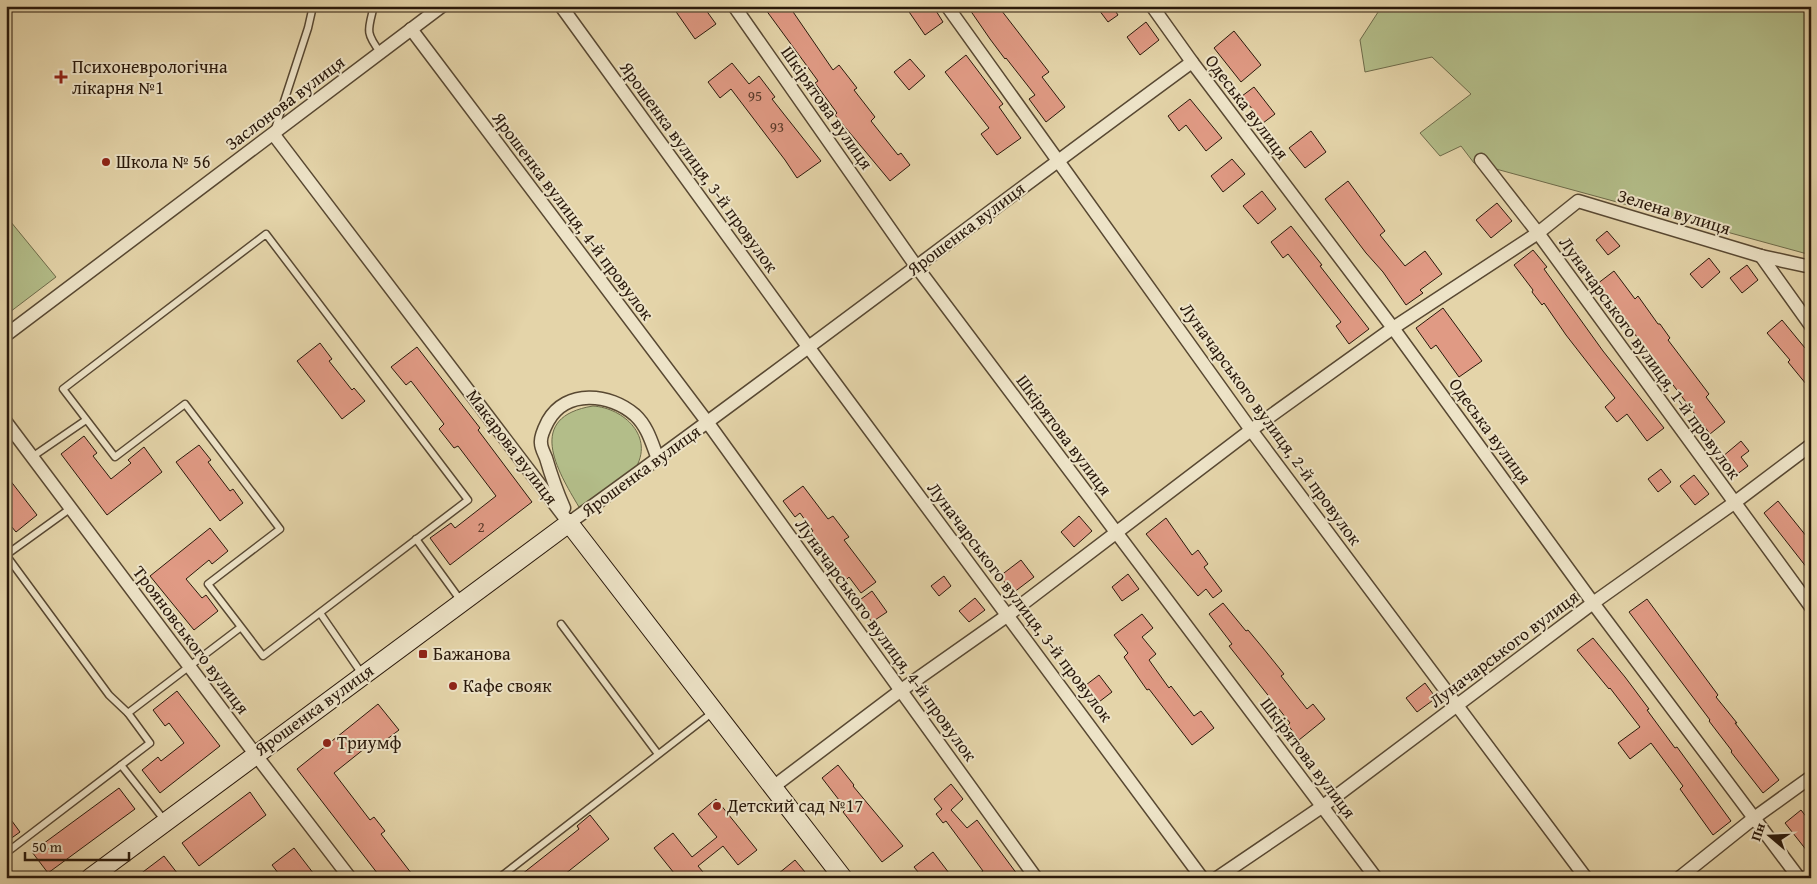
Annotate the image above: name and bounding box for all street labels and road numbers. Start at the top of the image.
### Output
street label: Шкірятова вулиця [775,40,880,175]
street label: Одеська вулиця [1199,48,1296,165]
street label: Заслонова вулиця [219,49,350,157]
street label: Ярошенка вулиця, 3-й провулок [613,55,786,278]
street label: Ярошенка вулиця, 4-й провулок [485,105,661,326]
street label: Ярошенка вулиця [900,175,1030,283]
street label: Зелена вулиця [1614,182,1734,242]
street label: Луначарського вулиця, 1-й провулок [1553,231,1748,485]
street label: Луначарського вулиця, 2-й провулок [1174,297,1369,551]
street label: Шкірятова вулиця [1010,368,1119,501]
street label: Одеська вулиця [1443,372,1538,489]
street label: Макарова вулиця [460,383,565,510]
street label: Ярошенка вулиця [575,418,706,524]
street label: Луначарського вулиця, 3-й провулок [921,476,1120,728]
street label: Луначарського вулиця, 4-й провулок [789,513,984,767]
street label: Трояновського вулиця [126,560,256,720]
street label: Луначарського вулиця [1423,583,1584,714]
street label: Ярошенка вулиця [248,657,379,763]
street label: Шкірятова вулиця [1254,691,1363,824]

